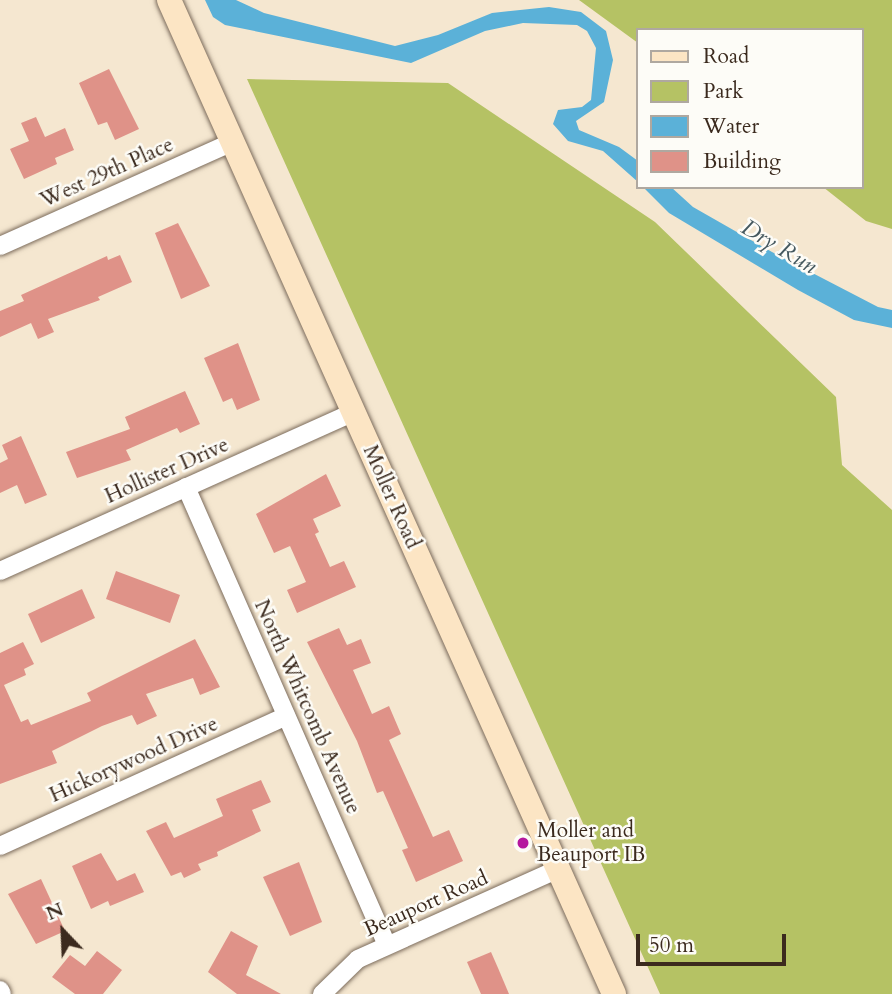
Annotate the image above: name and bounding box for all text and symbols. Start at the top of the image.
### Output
legend [636,28,864,189]
text: Road [703,42,749,71]
text: Park [703,77,743,106]
text: Water [703,112,759,141]
street label: West 29th Place [36,132,178,214]
text: Building [703,147,781,176]
water label: Dry Run [736,214,822,280]
street label: Hollister Drive [101,432,233,510]
street label: Moller Road [357,441,425,553]
street label: North Whitcomb Avenue [248,596,366,818]
street label: Hickorywood Drive [46,712,222,808]
place label: Moller and Beauport IB [537,818,645,868]
marker: Moller and Beauport IB [515,835,531,851]
street label: Beauport Road [360,865,492,943]
north arrow [28,896,98,966]
text: N [42,896,67,927]
scale bar [640,920,790,964]
text: 50 m [649,931,694,960]

